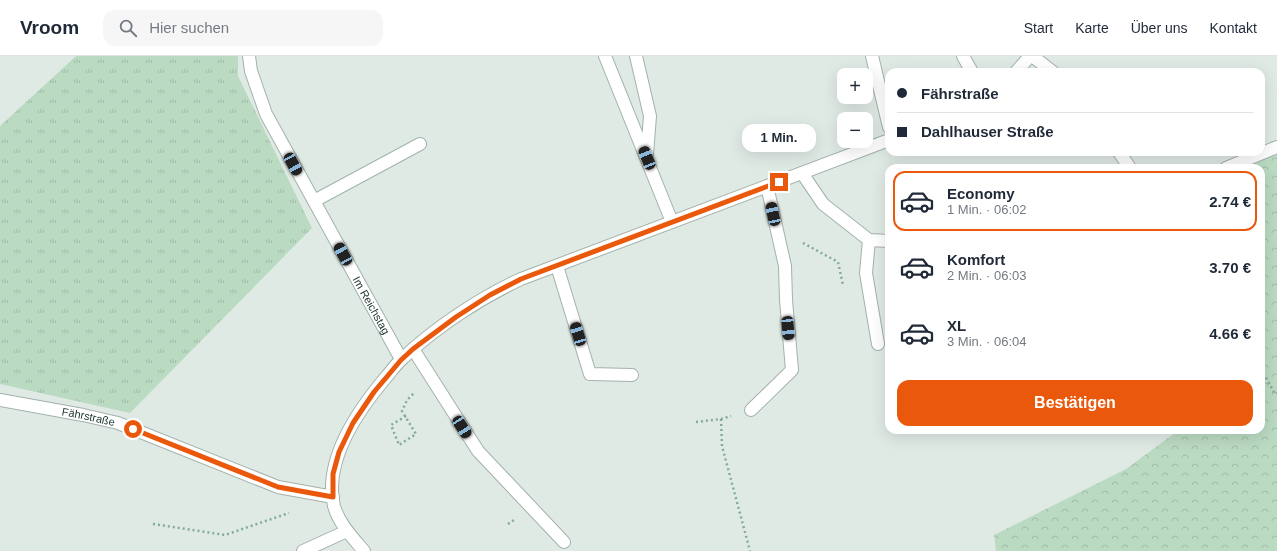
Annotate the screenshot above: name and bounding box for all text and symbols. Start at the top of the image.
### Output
search box [103,10,383,46]
text: Vroom [20,17,79,38]
icon: search [117,17,139,39]
text: Hier suchen [149,19,229,36]
text: Start [1024,20,1053,36]
text: Karte [1075,20,1109,36]
text: Über uns [1131,20,1188,36]
text: Kontakt [1210,20,1257,36]
map controls [837,68,873,148]
button: + [837,68,873,104]
text: Fährstraße [921,85,999,102]
button: − [837,112,873,148]
text: Dahlhauser Straße [921,123,1054,140]
callout: 1 Min. [742,124,816,152]
text: 1 Min. [761,130,797,145]
car [637,145,657,171]
car [282,151,304,177]
route end [770,173,788,191]
icon: car [899,183,935,219]
text: Economy [947,185,1015,202]
text: 2.74 € [1209,193,1251,210]
car [765,201,781,227]
text: 1 Min. · 06:02 [947,202,1027,217]
car [332,241,354,267]
icon: car [899,249,935,285]
text: Komfort [947,251,1005,268]
text: 3.70 € [1209,259,1251,276]
text: 2 Min. · 06:03 [947,268,1027,283]
street label: Im Reichstag [351,274,392,336]
icon: car [899,315,935,351]
car [781,316,795,340]
text: XL [947,317,966,334]
car [569,321,587,347]
text: 4.66 € [1209,325,1251,342]
text: 3 Min. · 06:04 [947,334,1027,349]
button: Bestätigen [897,380,1253,426]
street label: Fährstraße [61,405,116,428]
car [450,414,474,440]
route start [124,420,142,438]

